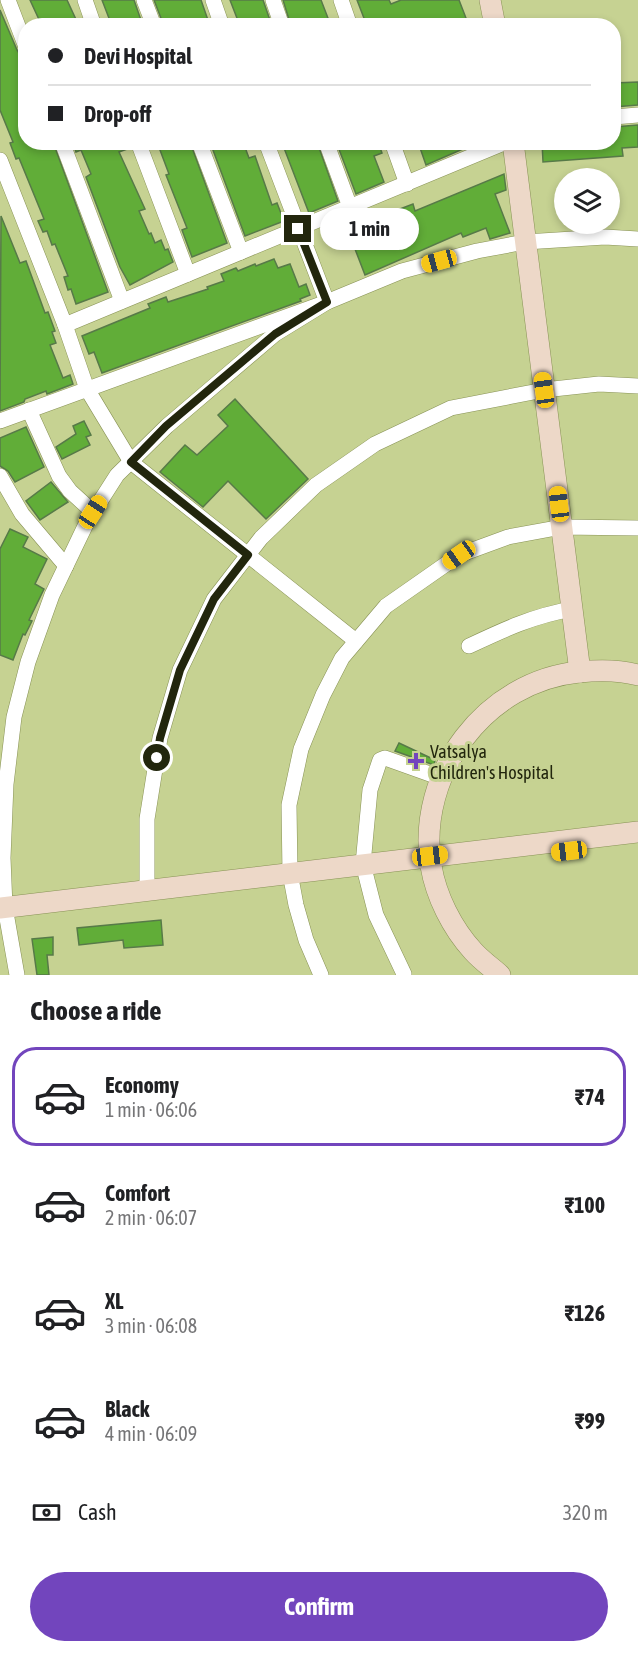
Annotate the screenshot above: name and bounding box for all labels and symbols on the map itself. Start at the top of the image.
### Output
callout: 1 min [319,208,418,250]
route end [284,215,311,242]
car [419,248,459,274]
car [533,371,555,409]
car [548,485,570,523]
car [76,492,110,532]
car [439,537,479,573]
place label: Vatsalya Children's Hospital [430,741,554,783]
route start [143,744,170,771]
marker: Vatsalya Children's Hospital [407,752,425,770]
car [550,840,588,862]
car [411,845,449,867]

